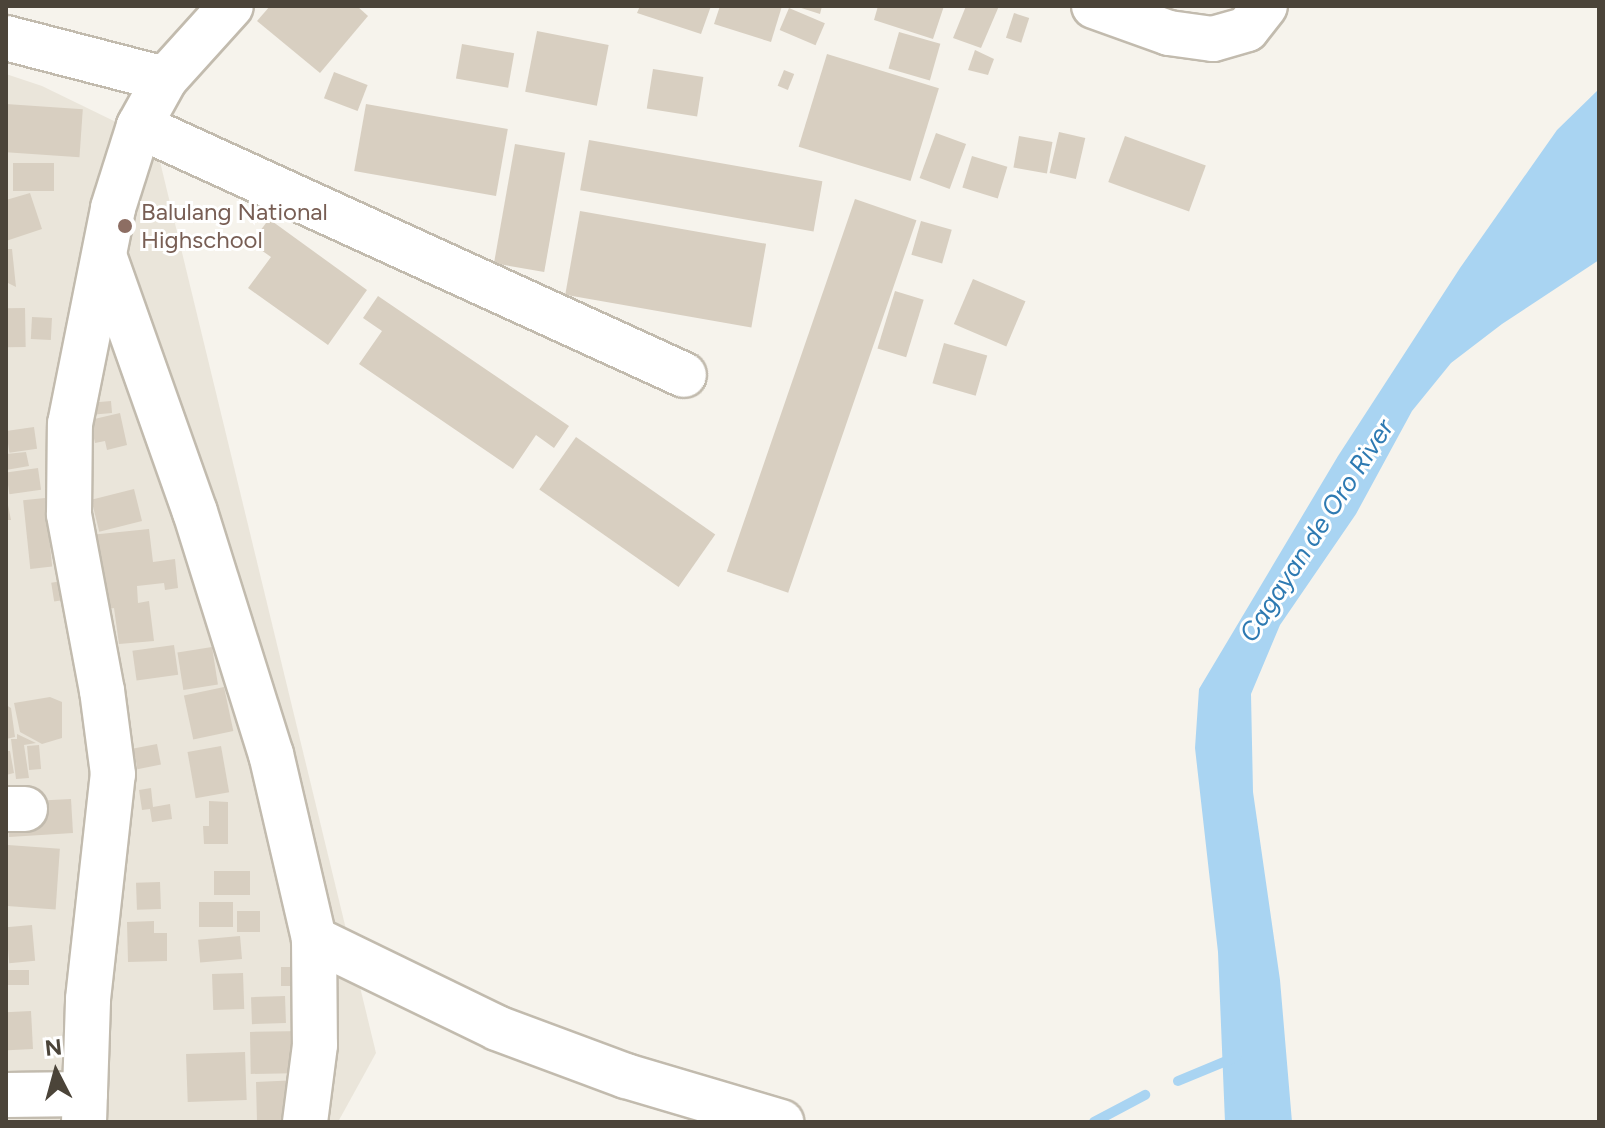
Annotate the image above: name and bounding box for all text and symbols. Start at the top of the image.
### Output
place label: Balulang National Highschool [141,198,328,254]
marker: Balulang National Highschool [116,217,134,235]
water label: Cagayan de Oro River [1233,414,1401,648]
north arrow [16,1032,96,1112]
text: N [44,1033,63,1062]

